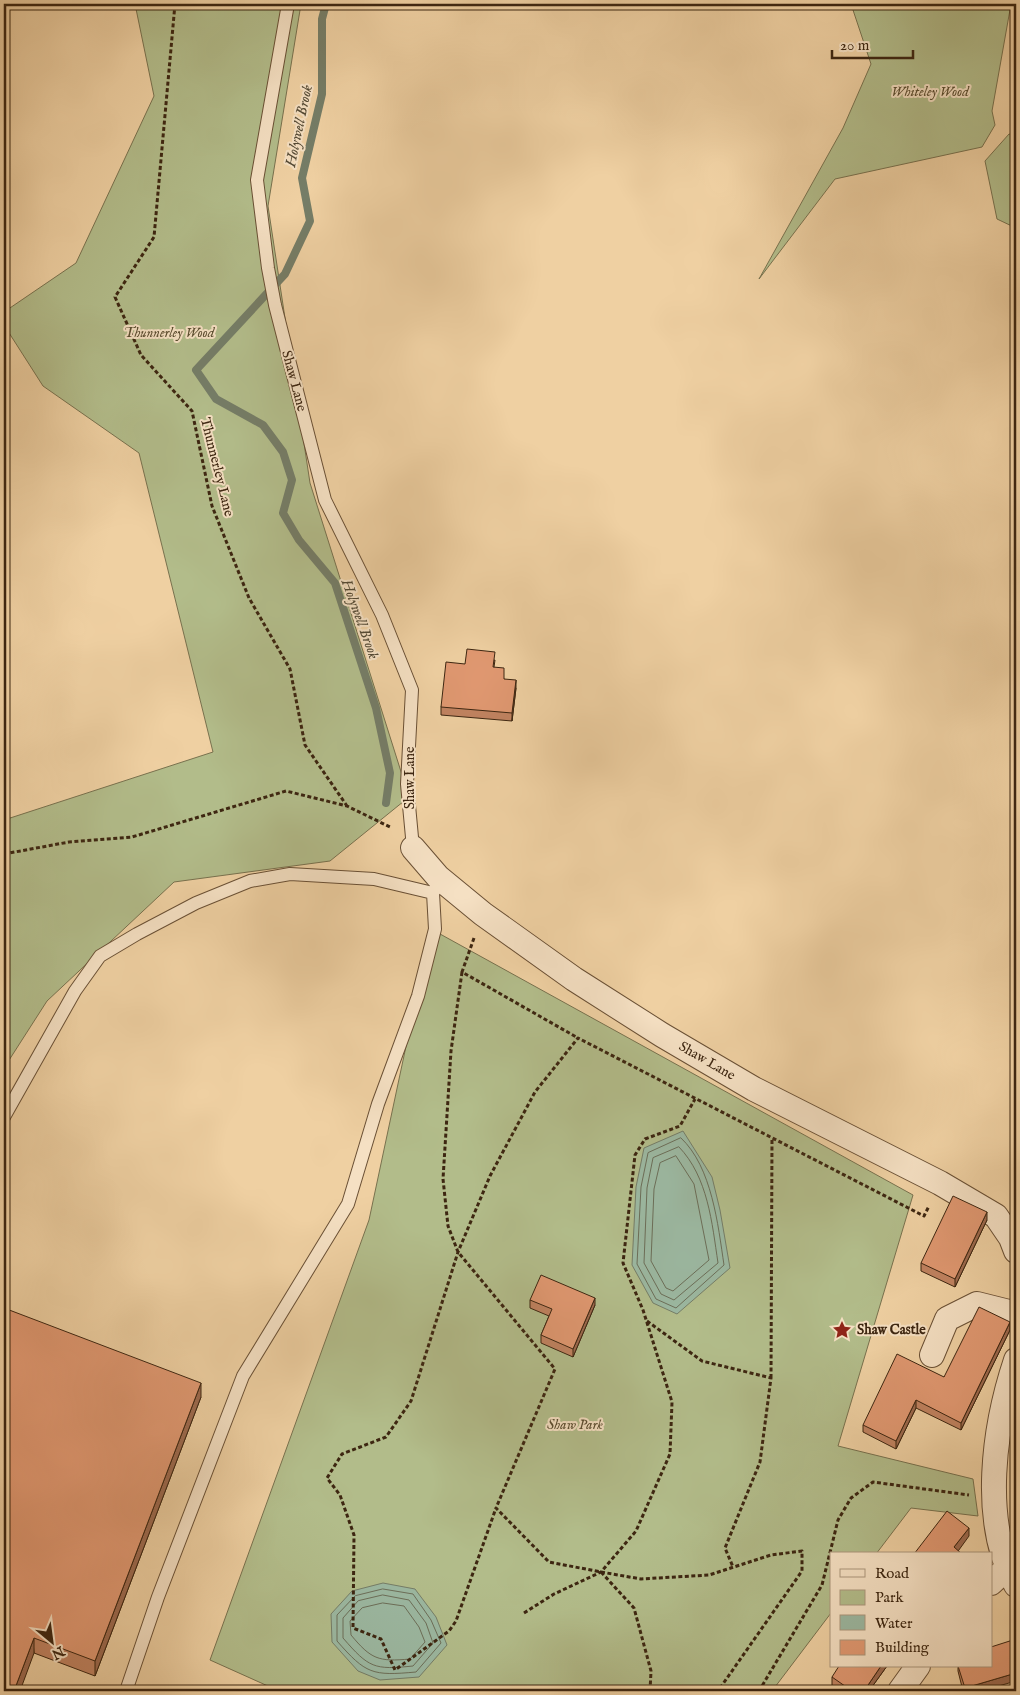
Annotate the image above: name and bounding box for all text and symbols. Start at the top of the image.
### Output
scale bar [832,28,914,60]
text: 20 m [840,36,870,55]
water label: Holywell Brook [281,83,317,170]
park label: Whiteley Wood [891,83,970,101]
park label: Thunnerley Wood [124,324,216,342]
street label: Shaw Lane [277,348,311,414]
street label: Thunnerley Lane [196,416,238,519]
water label: Holywell Brook [336,576,383,662]
street label: Shaw Lane [401,746,419,809]
street label: Shaw Lane [675,1038,739,1085]
place icon: Shaw Castle [831,1319,853,1341]
place label: Shaw Castle [857,1321,926,1339]
park label: Shaw Park [547,1416,603,1434]
legend [830,1552,992,1668]
text: Road [875,1564,910,1583]
text: Park [875,1588,905,1607]
text: Water [875,1614,913,1633]
north arrow [28,1618,78,1668]
text: Building [875,1638,930,1657]
text: N [48,1641,68,1663]

